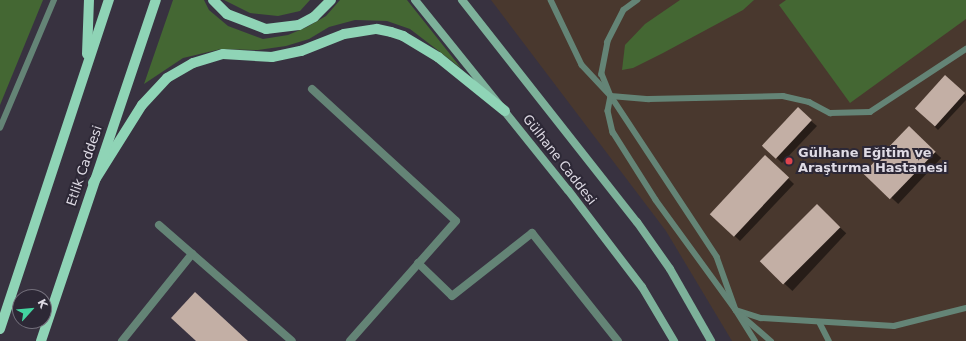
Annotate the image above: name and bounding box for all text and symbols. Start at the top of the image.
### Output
street label: Gülhane Caddesi [519,112,599,208]
street label: Etlik Caddesi [64,124,106,208]
place label: Gülhane Eğitim ve Araştırma Hastanesi [798,146,948,177]
marker: Gülhane Eğitim ve Araştırma Hastanesi [783,155,795,167]
north arrow [12,289,52,329]
text: K [35,297,50,311]

